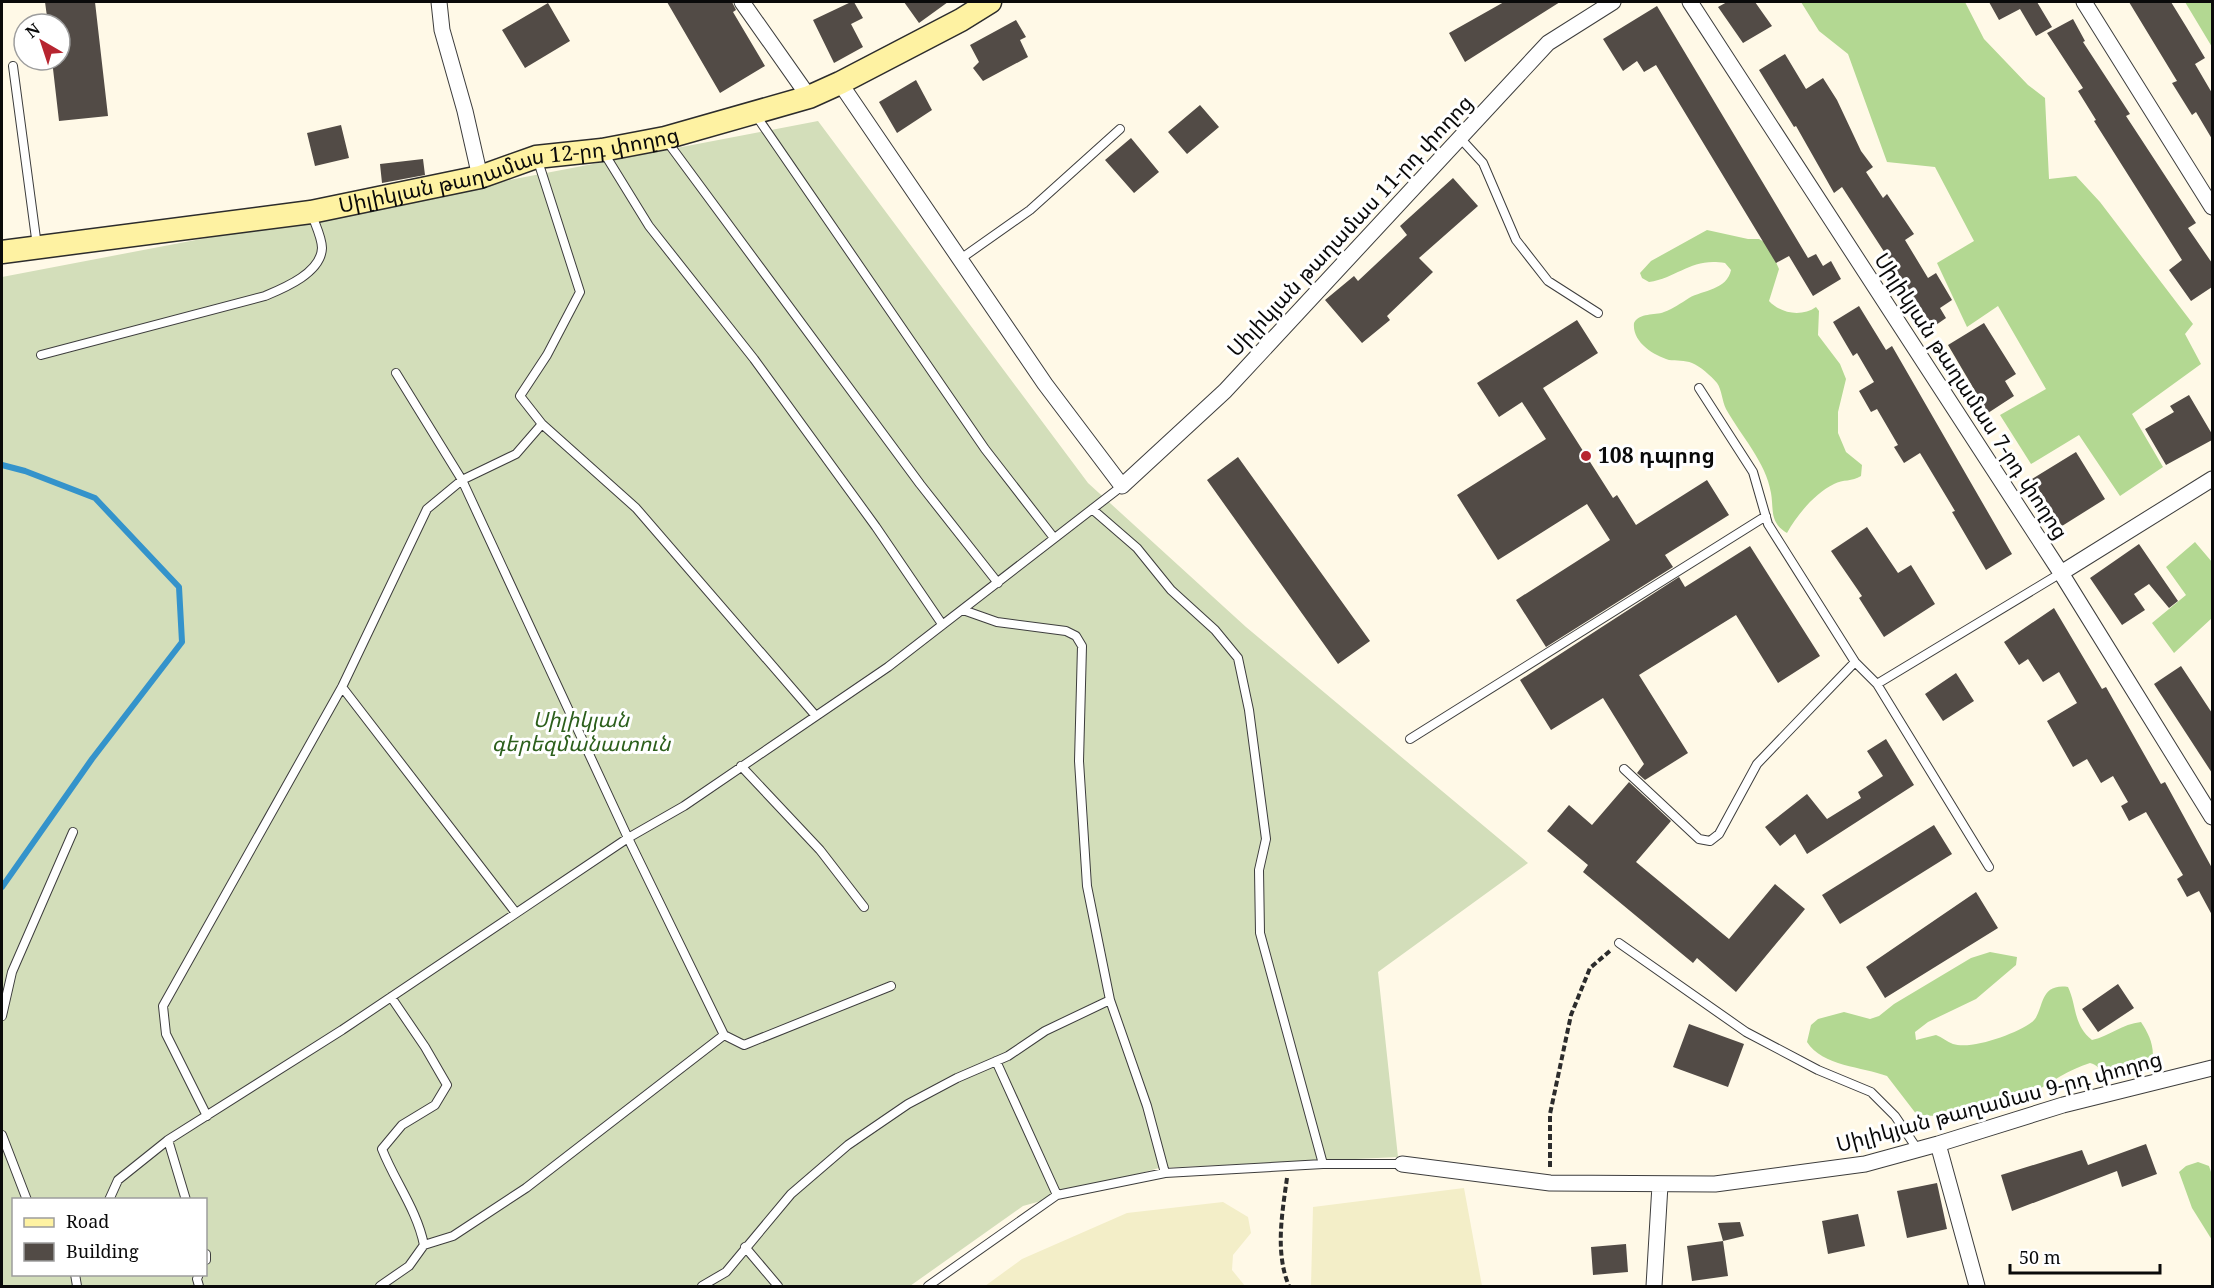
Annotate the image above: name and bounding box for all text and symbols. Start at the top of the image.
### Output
north arrow [12,12,72,72]
text: N [21,18,45,43]
street label: Սիլիկյան թաղամաս 11-րդ փողոց [1220,89,1478,362]
street label: Սիլիկյան թաղամաս 12-րդ փողոց [336,120,682,219]
street label: Սիլիկյան թաղամաս 7-րդ փողոց [1869,247,2075,544]
place label: 108 դպրոց [1598,441,1715,469]
marker: 108 դպրոց [1579,449,1593,463]
park label: Սիլիկյան գերեզմանատուն [492,705,672,757]
street label: Սիլիկյան թաղամաս 9-րդ փողոց [1833,1044,2165,1158]
legend [12,1198,207,1276]
text: Road [66,1209,109,1233]
scale bar [2010,1237,2160,1275]
text: Building [66,1239,139,1263]
text: 50 m [2019,1245,2061,1269]

